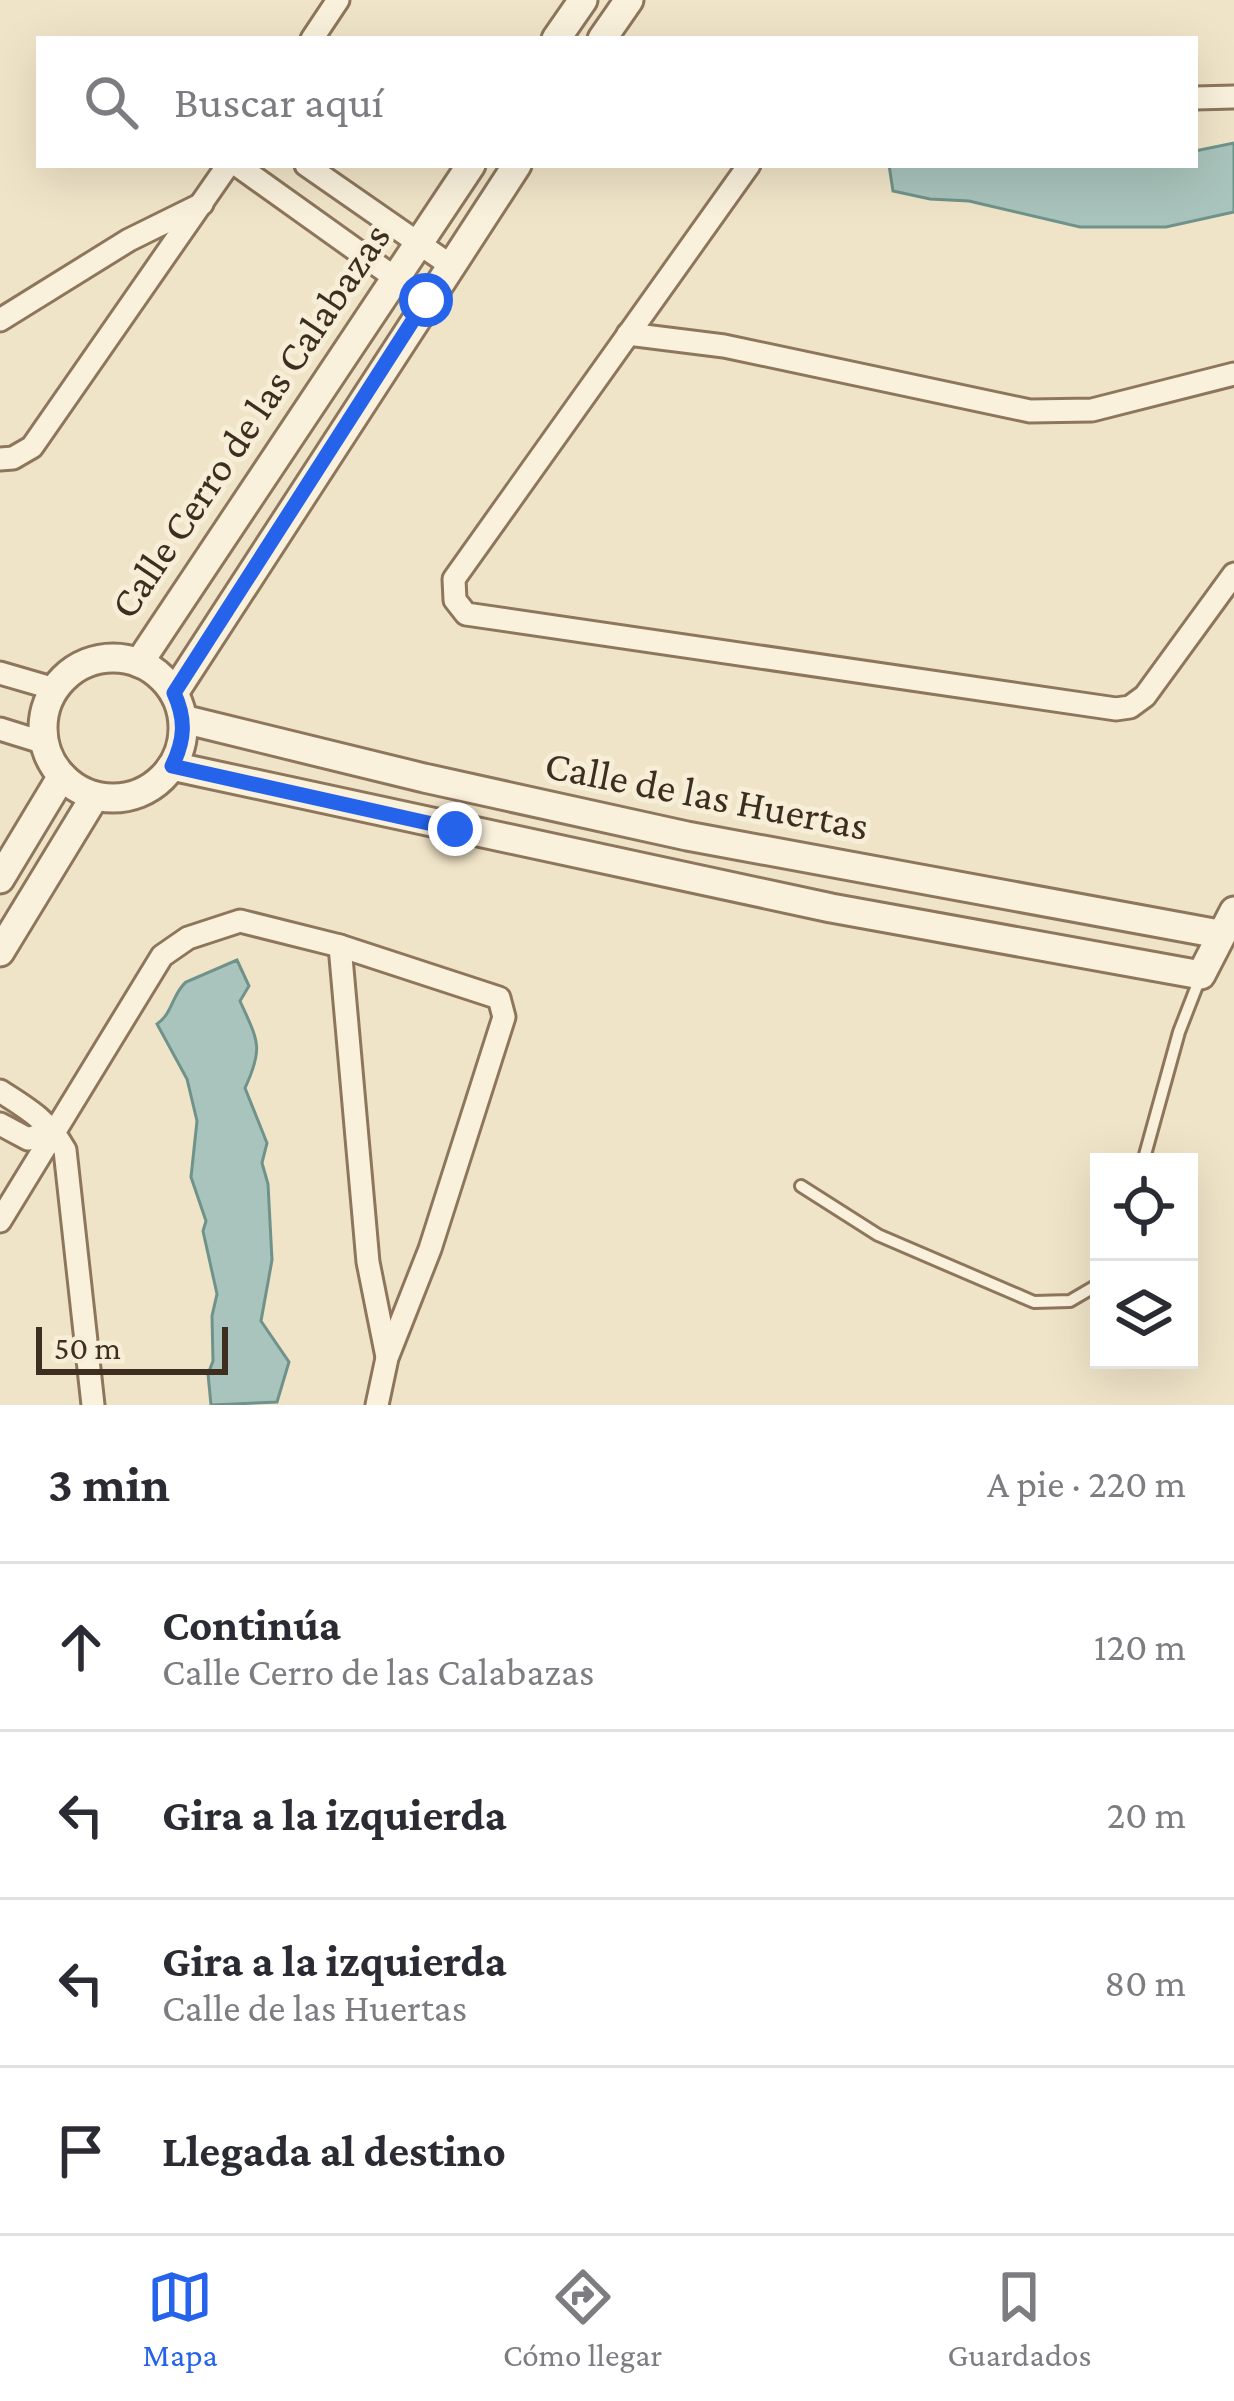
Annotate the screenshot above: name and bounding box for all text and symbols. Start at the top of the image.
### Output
search box [36,36,1198,168]
icon: search [78,69,144,135]
text: Buscar aquí [174,77,384,127]
street label: Calle Cerro de las Calabazas [100,214,399,626]
route start [399,273,453,327]
street label: Calle de las Huertas [541,740,873,849]
route end [428,802,482,856]
map controls [1090,1153,1198,1369]
button: locate [1090,1153,1198,1261]
button: layers [1090,1261,1198,1369]
scale bar [36,1321,228,1374]
text: 50 m [54,1329,121,1366]
text: 3 min [48,1455,170,1512]
text: A pie · 220 m [987,1462,1186,1505]
text: Continúa [162,1600,341,1650]
icon: ahead [48,1614,114,1680]
text: 120 m [1094,1625,1186,1668]
text: Calle Cerro de las Calabazas [162,1650,594,1693]
icon: left [48,1782,114,1848]
text: Gira a la izquierda [162,1790,507,1840]
text: 20 m [1107,1793,1186,1836]
text: Gira a la izquierda [162,1936,507,1986]
icon: left [48,1950,114,2016]
text: 80 m [1104,1961,1186,2004]
text: Calle de las Huertas [162,1986,467,2029]
icon: arrive [48,2118,114,2184]
text: Llegada al destino [162,2126,506,2176]
tab: Mapa [143,2264,218,2373]
tab: Cómo llegar [503,2264,662,2373]
tab: Guardados [947,2264,1091,2373]

